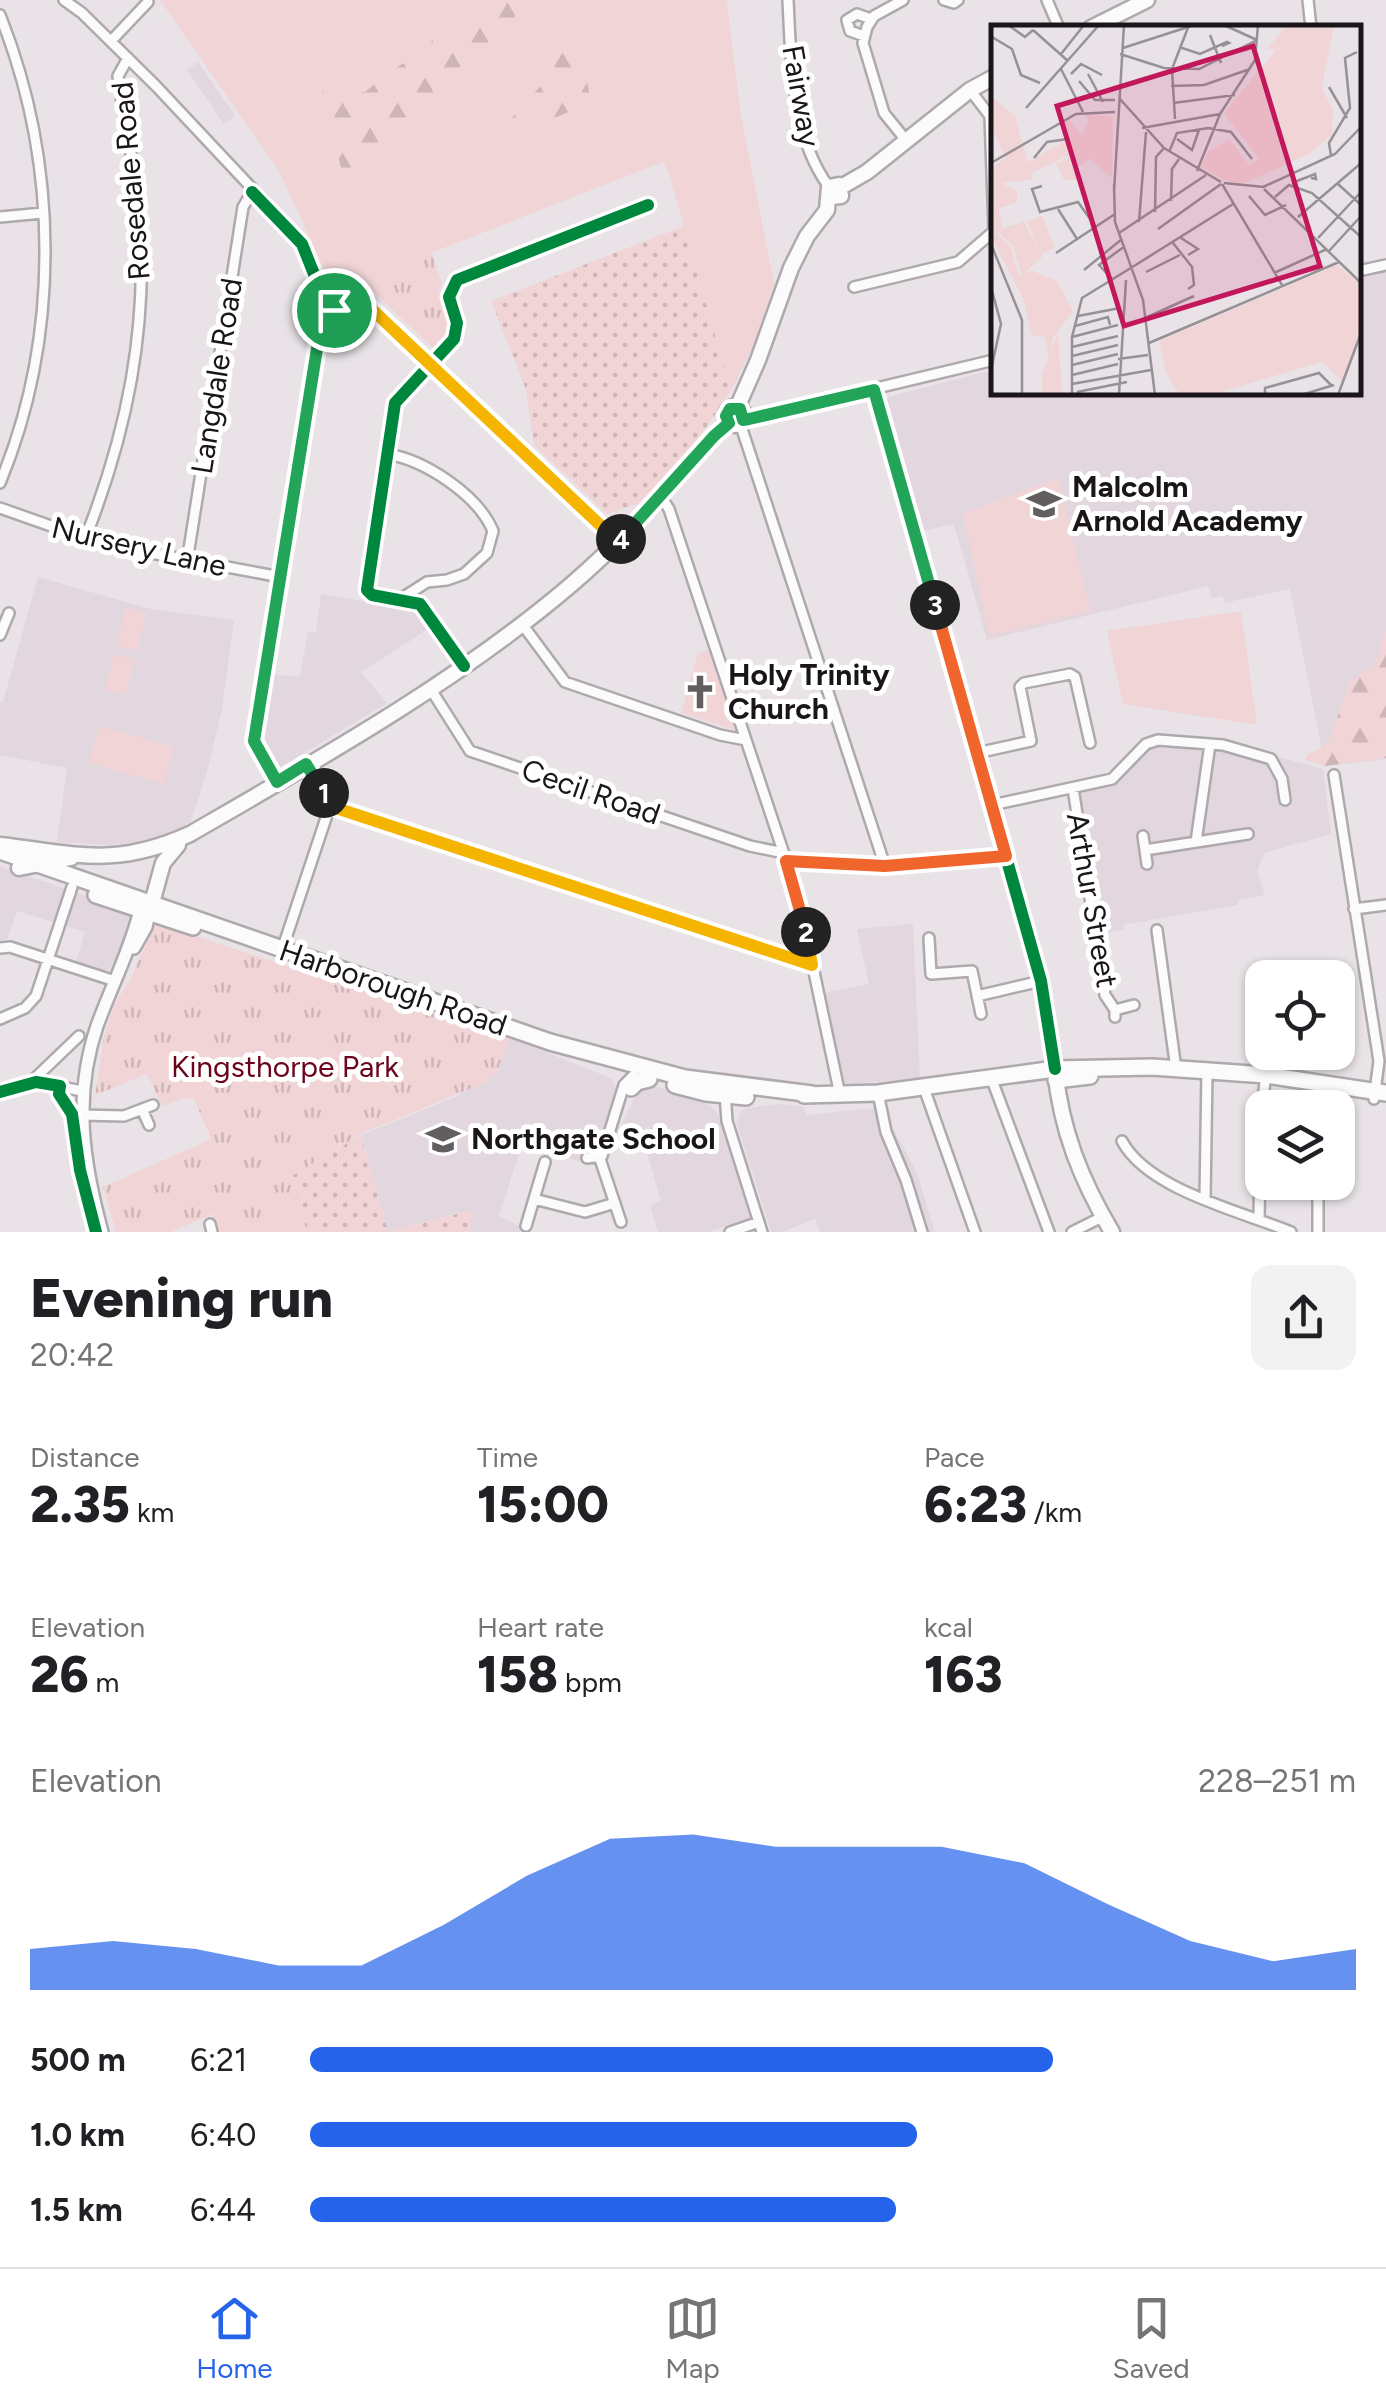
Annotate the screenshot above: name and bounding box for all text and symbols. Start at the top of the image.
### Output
inset map [991,25,1361,395]
street label: Fairway [774,42,829,150]
street label: Rosedale Road [103,80,158,282]
pin [292,268,377,353]
street label: Langdale Road [183,275,250,476]
icon: arrive [307,283,362,338]
place label: Malcolm Arnold Academy [1072,468,1303,539]
school or university icon: Malcolm Arnold Academy [1025,485,1063,523]
street label: Nursery Lane [48,508,230,585]
pin: 4 [596,514,646,564]
text: 4 [612,522,630,556]
pin: 3 [910,580,960,630]
text: 3 [927,588,943,622]
place label: Holy Trinity Church [728,656,890,727]
church icon: Holy Trinity Church [681,673,719,711]
street label: Cecil Road [517,751,665,833]
pin: 1 [299,768,349,818]
text: 1 [318,776,330,810]
street label: Arthur Street [1059,810,1126,990]
pin: 2 [781,907,831,957]
text: 2 [798,915,814,949]
street label: Harborough Road [275,931,512,1044]
map controls [1245,960,1355,1200]
button: locate [1245,960,1355,1070]
park label: Kingsthorpe Park [171,1048,399,1085]
button: layers [1245,1090,1355,1200]
school or university icon: Northgate School [424,1120,462,1158]
place label: Northgate School [471,1120,716,1157]
text: Evening run [30,1265,333,1331]
button: share [1251,1265,1356,1370]
text: 20:42 [30,1336,114,1374]
text: Distance [30,1440,140,1474]
text: Time [477,1440,538,1474]
text: Pace [924,1440,985,1474]
text: 2.35 [30,1474,130,1535]
text: 15:00 [477,1474,609,1535]
text: 6:23 [924,1474,1027,1535]
text: km [130,1495,174,1529]
text: /km [1027,1495,1082,1529]
text: Elevation [30,1610,145,1644]
text: Heart rate [477,1610,604,1644]
text: kcal [924,1610,973,1644]
text: 26 [30,1644,89,1705]
text: 158 [477,1644,558,1705]
text: 163 [924,1644,1003,1705]
text: m [89,1665,119,1699]
text: bpm [558,1665,622,1699]
text: Elevation [30,1762,162,1800]
text: 228–251 m [1198,1762,1356,1800]
text: 500 m [30,2041,126,2079]
text: 6:21 [190,2041,247,2079]
text: 1.0 km [30,2116,125,2154]
text: 6:40 [190,2116,257,2154]
text: 1.5 km [30,2191,123,2229]
text: 6:44 [190,2191,256,2229]
tab: Home [196,2291,273,2385]
tab: Map [665,2291,720,2385]
tab: Saved [1113,2291,1190,2385]

